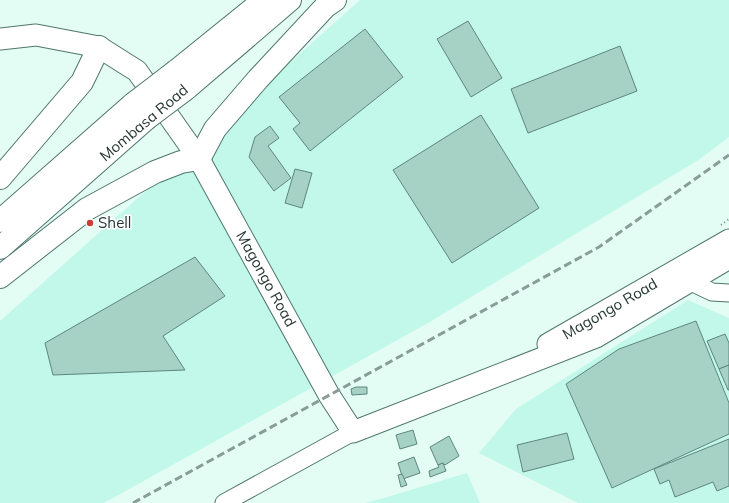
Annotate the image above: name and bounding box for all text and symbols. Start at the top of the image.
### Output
street label: Mombasa Road [96,80,192,165]
place label: Shell [98,213,131,232]
marker: Shell [85,218,95,228]
street label: Magongo Road [232,228,301,330]
street label: Magongo Road [559,274,661,343]

